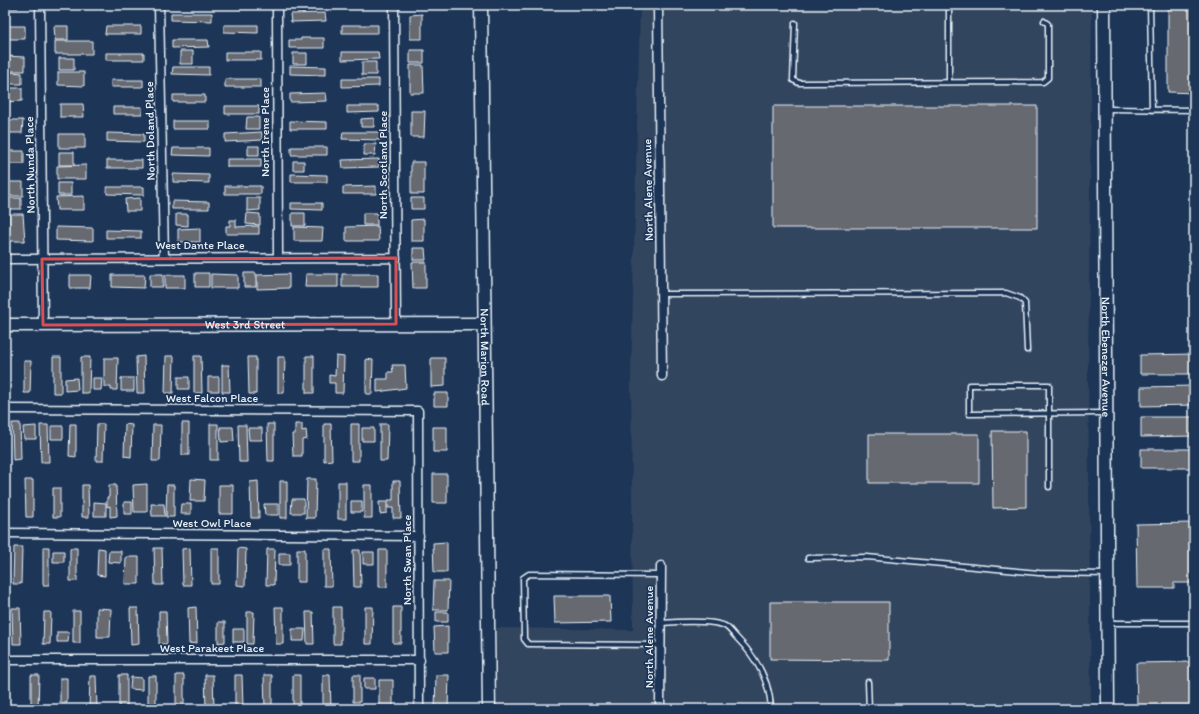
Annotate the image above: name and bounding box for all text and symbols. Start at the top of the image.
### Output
street label: North Doland Place [142,81,158,181]
street label: North Irene Place [258,87,272,177]
street label: North Scotland Place [376,110,390,219]
street label: North Nunda Place [22,116,38,214]
street label: North Alene Avenue [640,138,656,241]
street label: West Dante Place [155,238,245,252]
street label: North Ebenezer Avenue [1099,297,1113,417]
street label: North Marion Road [477,308,493,406]
street label: West 3rd Street [205,317,286,332]
street label: West Falcon Place [166,391,258,405]
street label: North Swan Place [400,515,414,605]
street label: West Owl Place [173,516,252,530]
street label: North Alene Avenue [642,586,656,688]
street label: West Parakeet Place [160,641,264,655]

